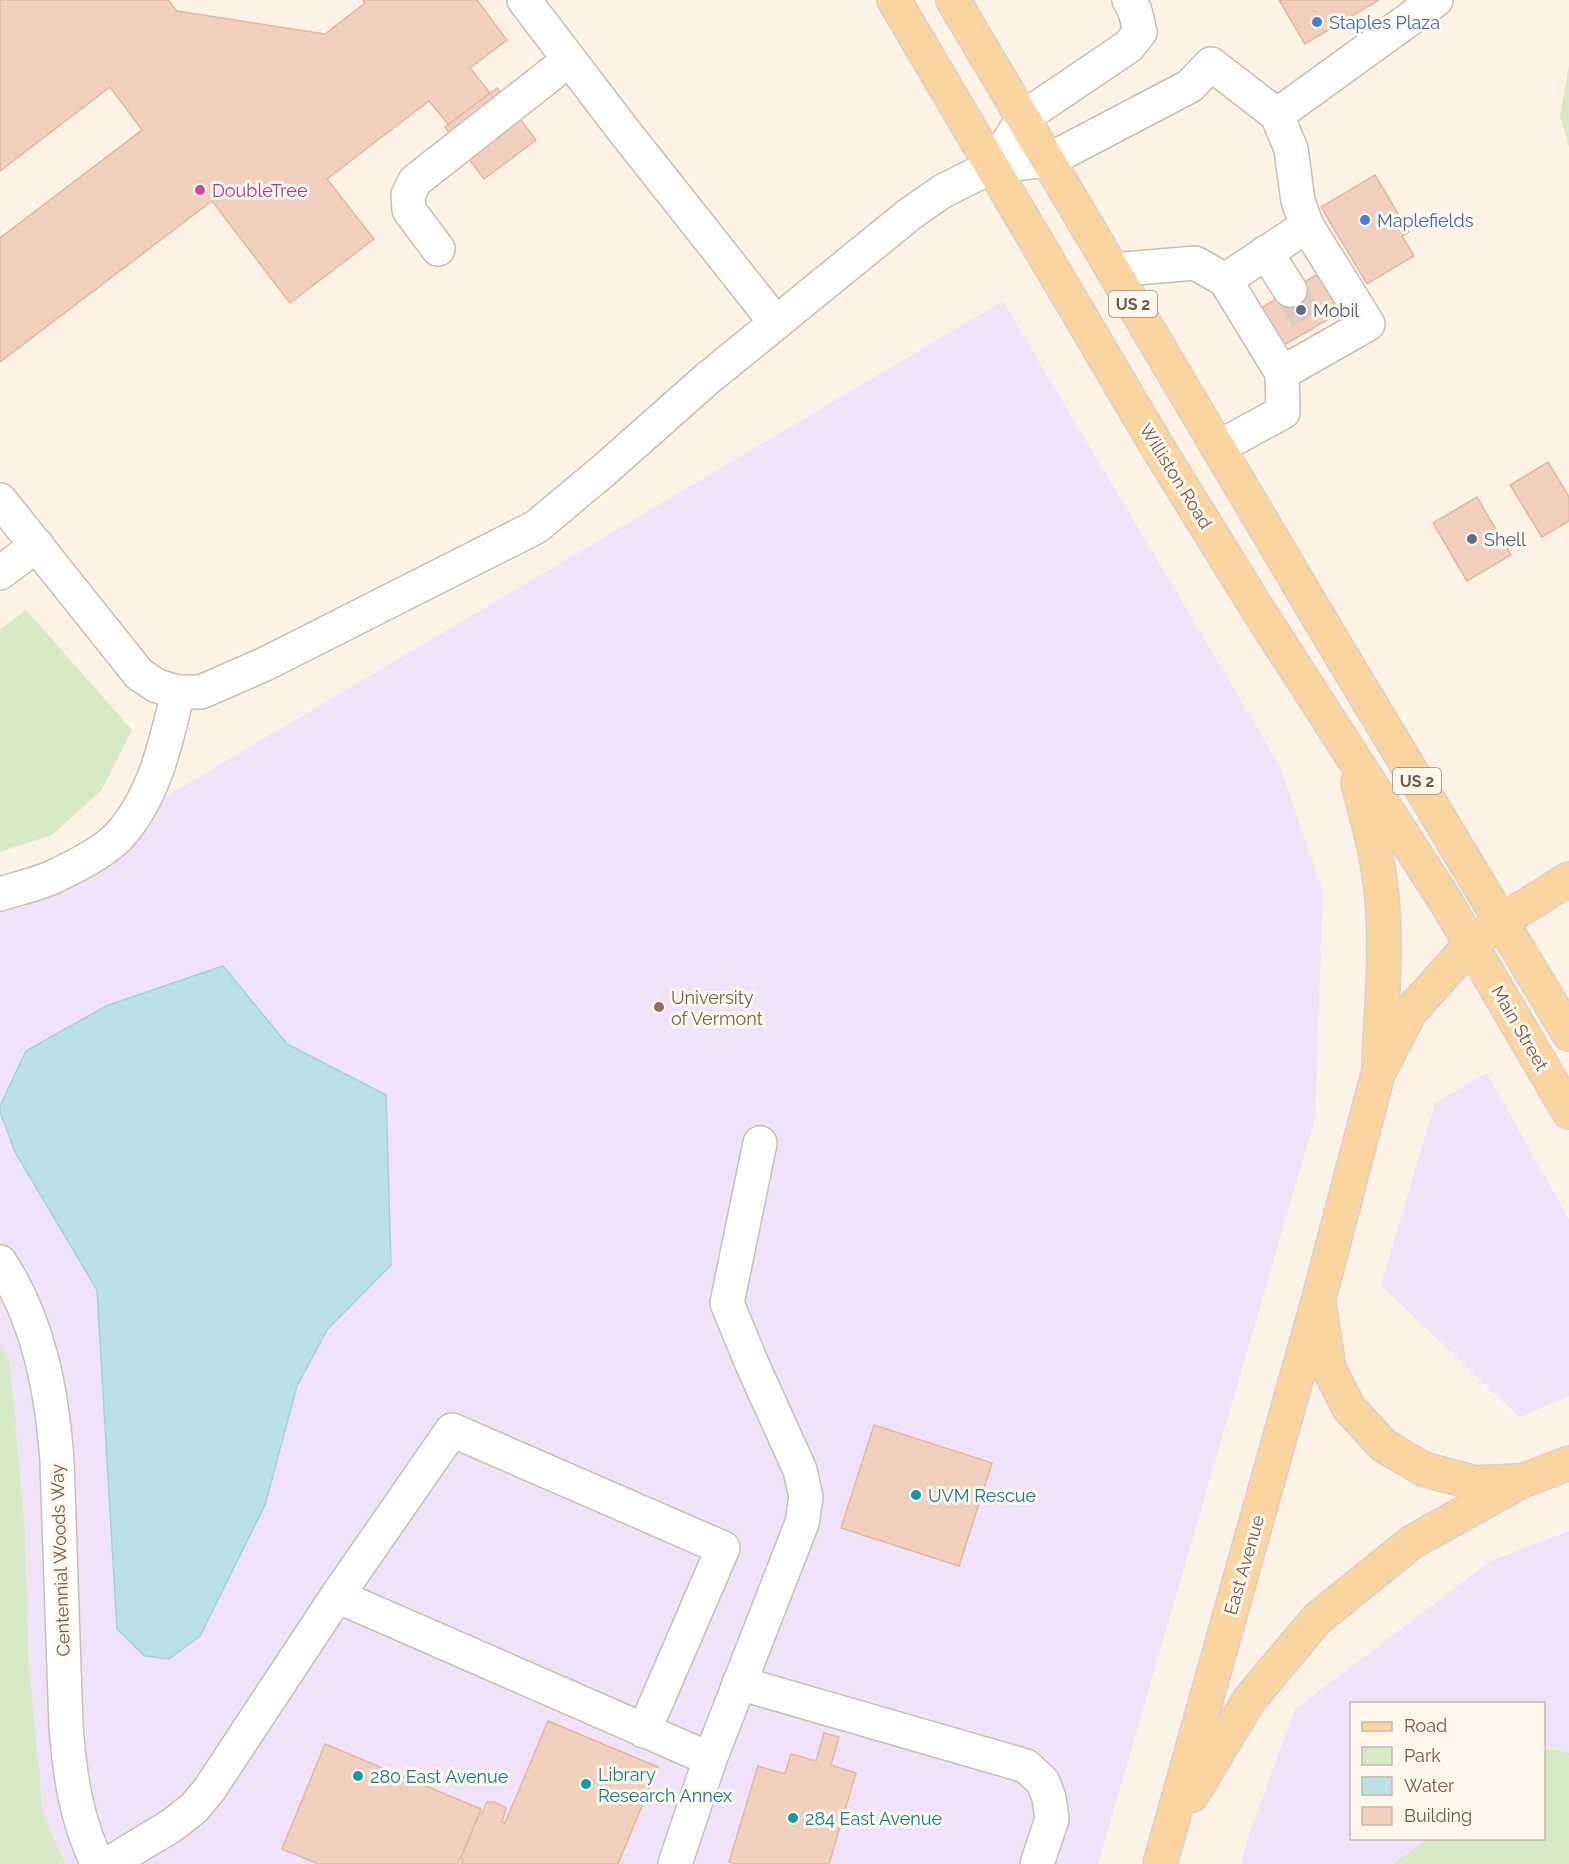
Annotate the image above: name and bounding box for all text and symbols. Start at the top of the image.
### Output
place label: Staples Plaza [1329,12,1440,33]
marker: Staples Plaza [1310,15,1324,29]
place label: DoubleTree [212,180,308,201]
marker: DoubleTree [193,183,207,197]
place label: Maplefields [1377,210,1474,231]
marker: Maplefields [1358,213,1372,227]
road number: US 2 [1109,291,1157,317]
place label: Mobil [1313,300,1359,321]
marker: Mobil [1294,303,1308,317]
street label: Williston Road [1135,420,1217,532]
place label: Shell [1484,529,1526,550]
marker: Shell [1465,532,1479,546]
road number: US 2 [1393,768,1441,794]
street label: Main Street [1487,982,1553,1074]
place label: University of Vermont [671,987,763,1029]
marker: University of Vermont [652,1000,666,1014]
street label: Centennial Woods Way [46,1463,74,1657]
place label: UVM Rescue [928,1485,1036,1506]
marker: UVM Rescue [909,1488,923,1502]
street label: East Avenue [1220,1512,1268,1617]
legend [1350,1702,1545,1840]
text: Road [1404,1715,1447,1736]
text: Park [1404,1745,1441,1766]
place label: Library Research Annex [598,1764,732,1806]
place label: 280 East Avenue [370,1766,509,1787]
marker: 280 East Avenue [351,1769,365,1783]
text: Water [1404,1775,1455,1796]
marker: Library Research Annex [579,1777,593,1791]
text: Building [1404,1805,1472,1826]
place label: 284 East Avenue [805,1808,943,1829]
marker: 284 East Avenue [786,1811,800,1825]

